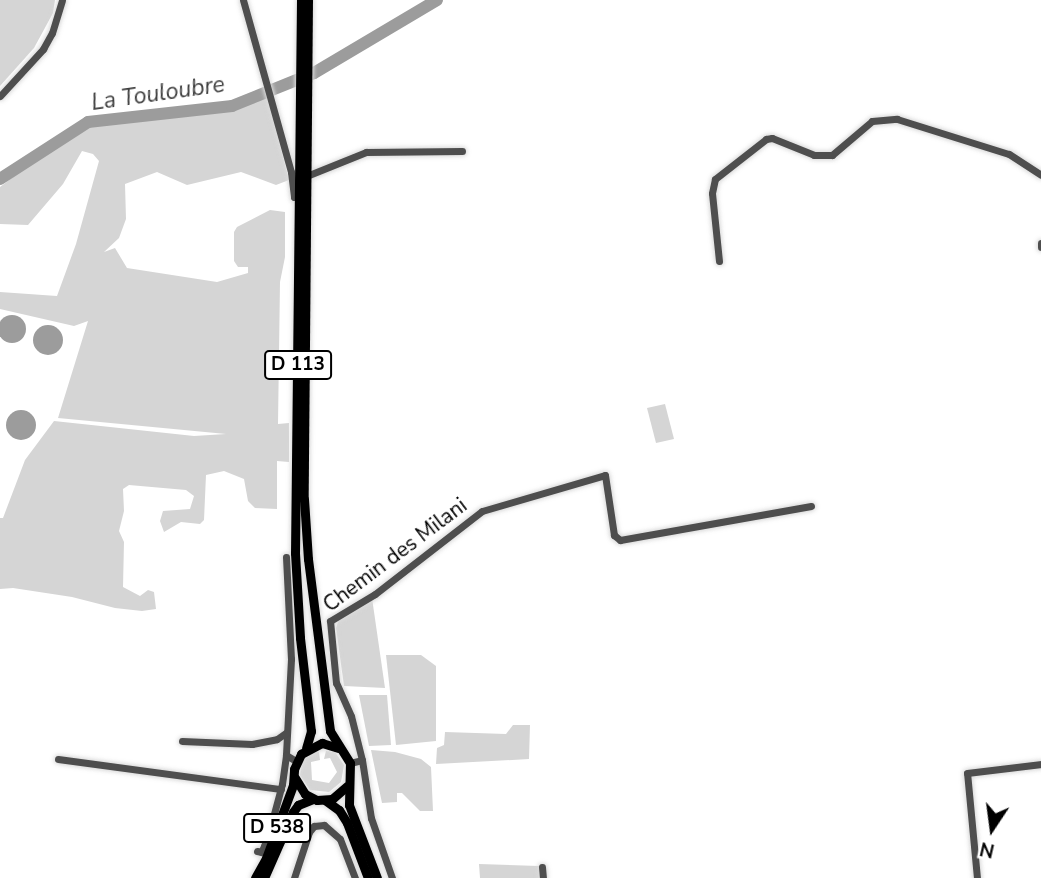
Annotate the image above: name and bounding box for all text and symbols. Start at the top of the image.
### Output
water label: La Touloubre [89,71,227,117]
road number: D 113 [263,350,333,380]
street label: Chemin des Milani [318,493,472,617]
north arrow [957,794,1027,864]
road number: D 538 [242,813,312,844]
text: N [977,835,997,864]

